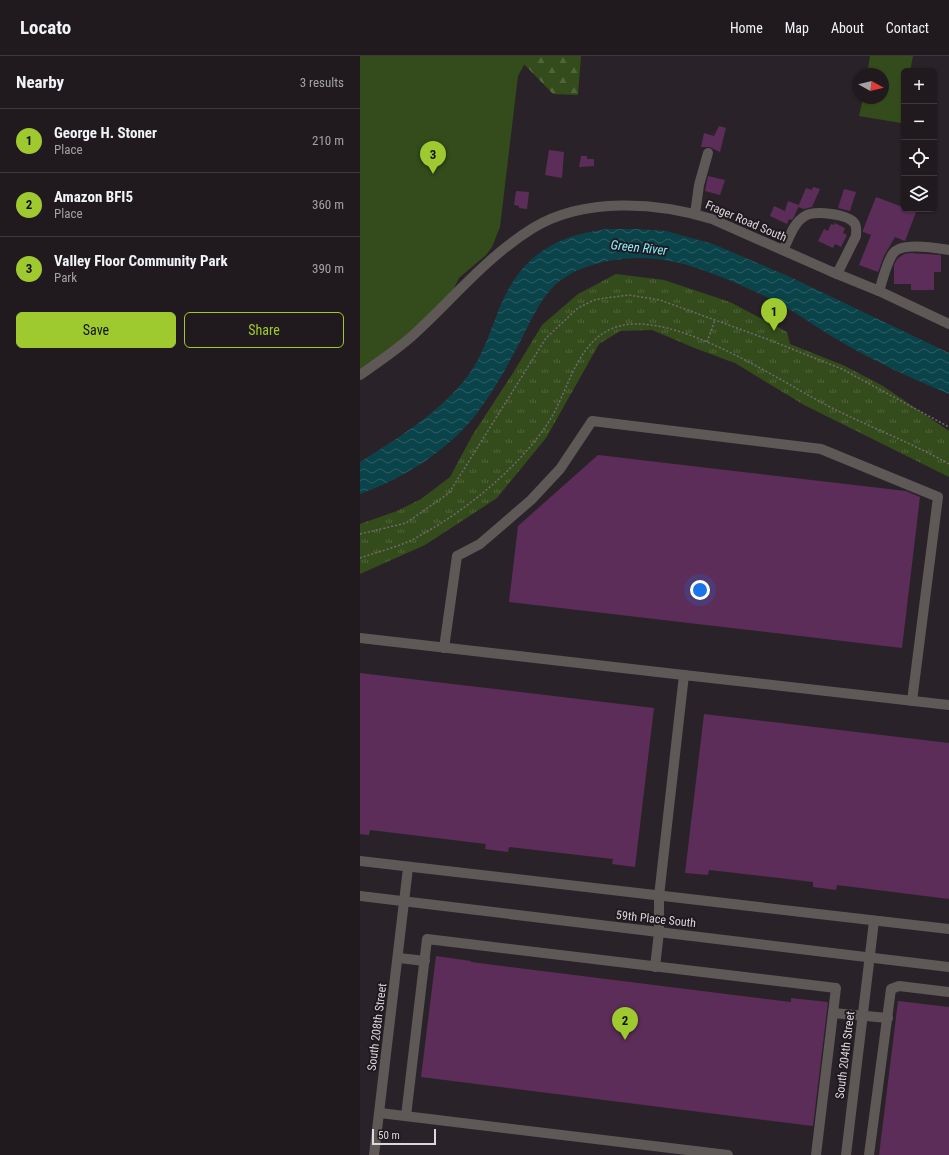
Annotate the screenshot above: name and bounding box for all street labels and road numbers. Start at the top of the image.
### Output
street label: Frager Road South [703,198,789,245]
street label: 59th Place South [615,908,697,930]
street label: South 208th Street [365,982,389,1072]
street label: South 204th Street [833,1010,857,1100]

